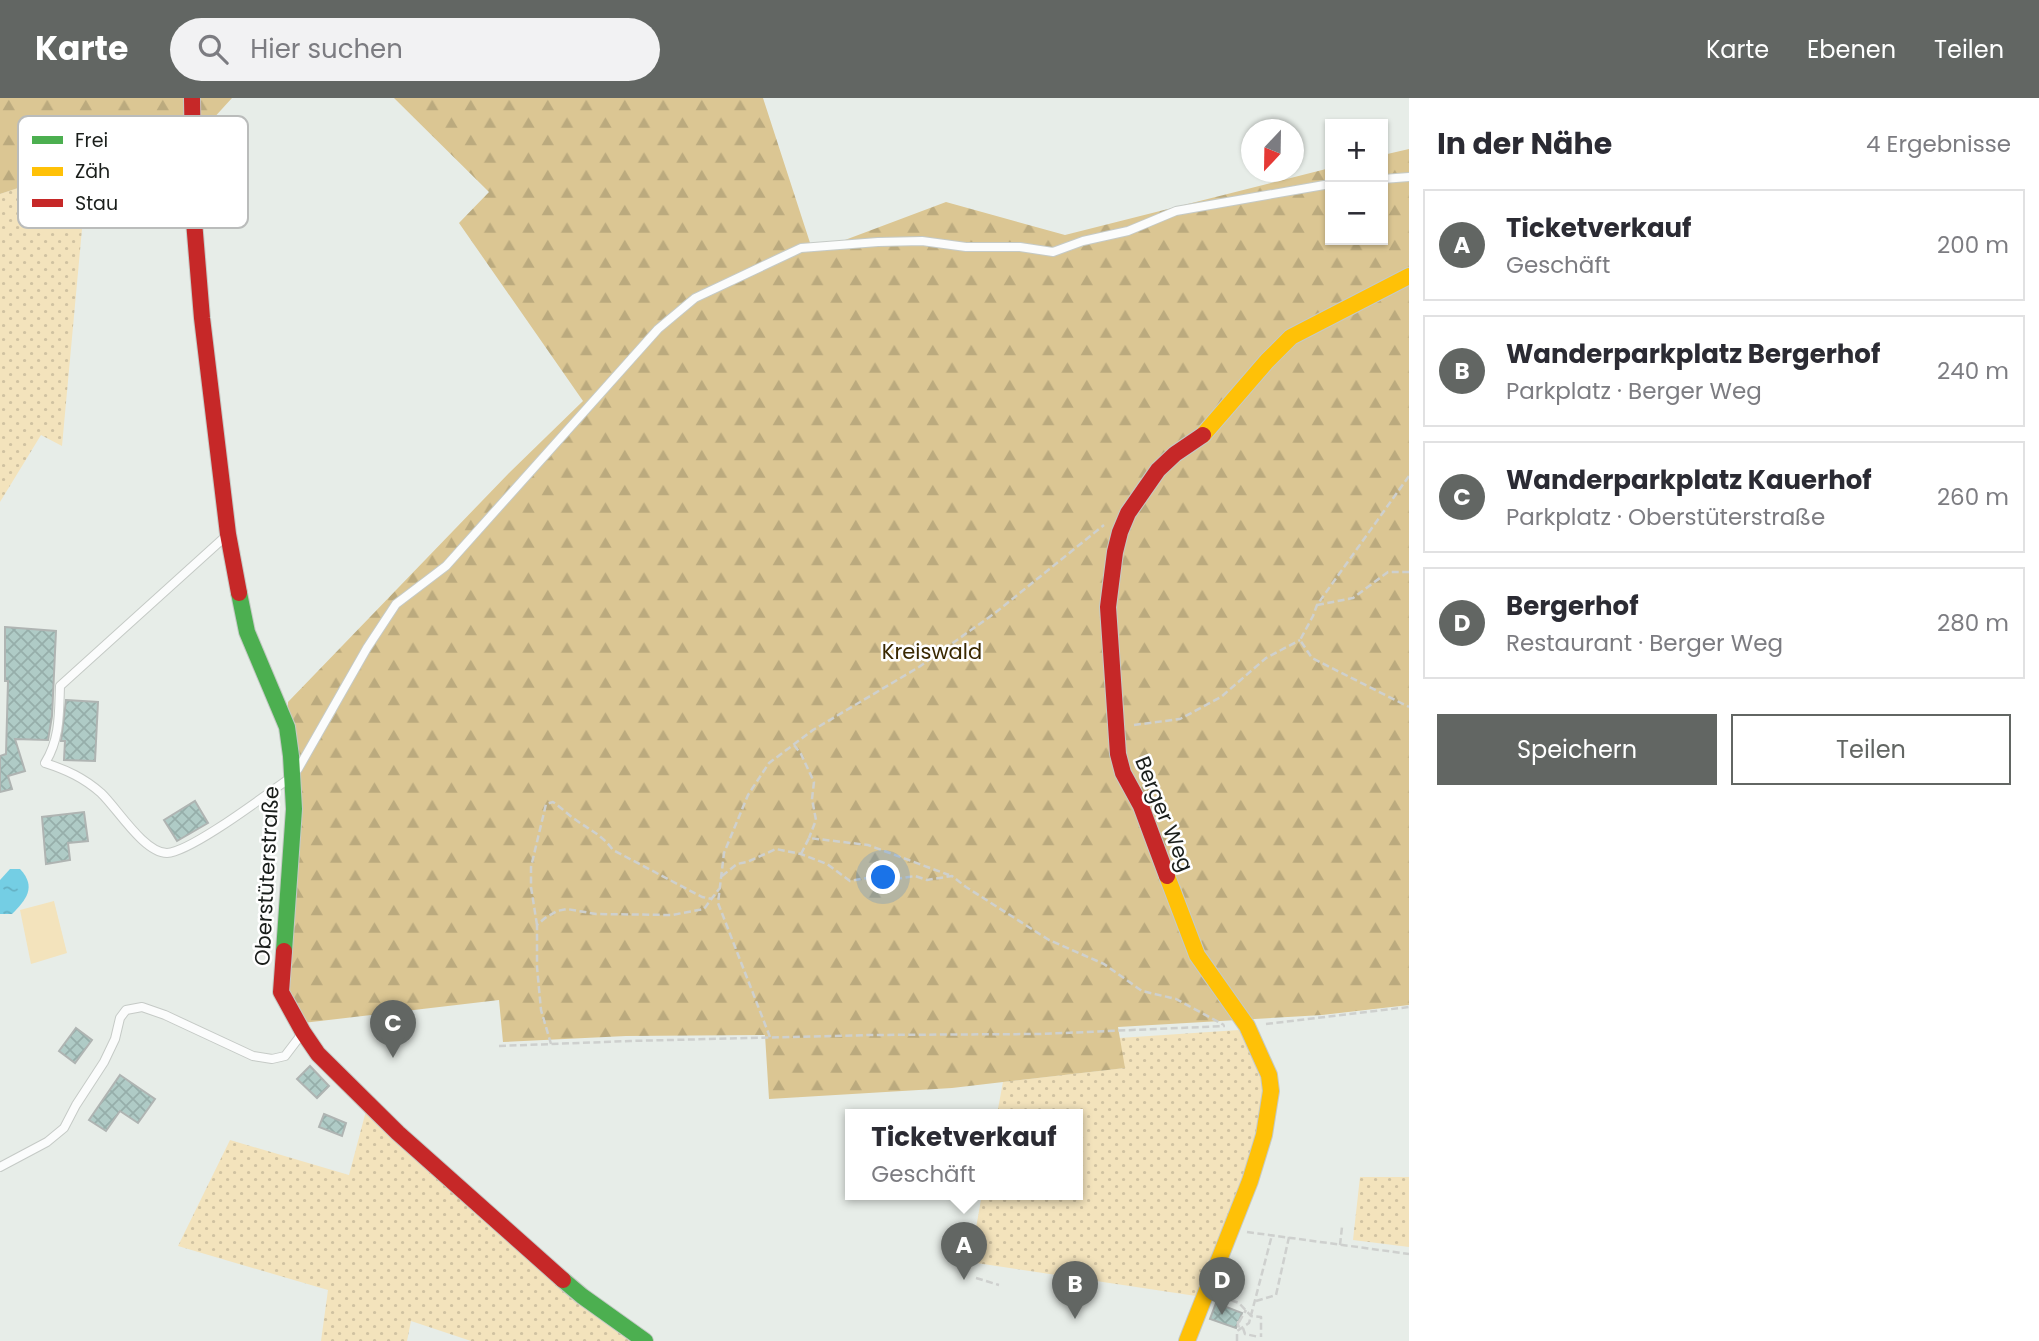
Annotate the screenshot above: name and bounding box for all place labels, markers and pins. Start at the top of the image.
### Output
pin: C [370,1000,416,1058]
pin: A [941,1222,987,1280]
pin: D [1199,1257,1245,1315]
pin: B [1052,1261,1098,1319]

